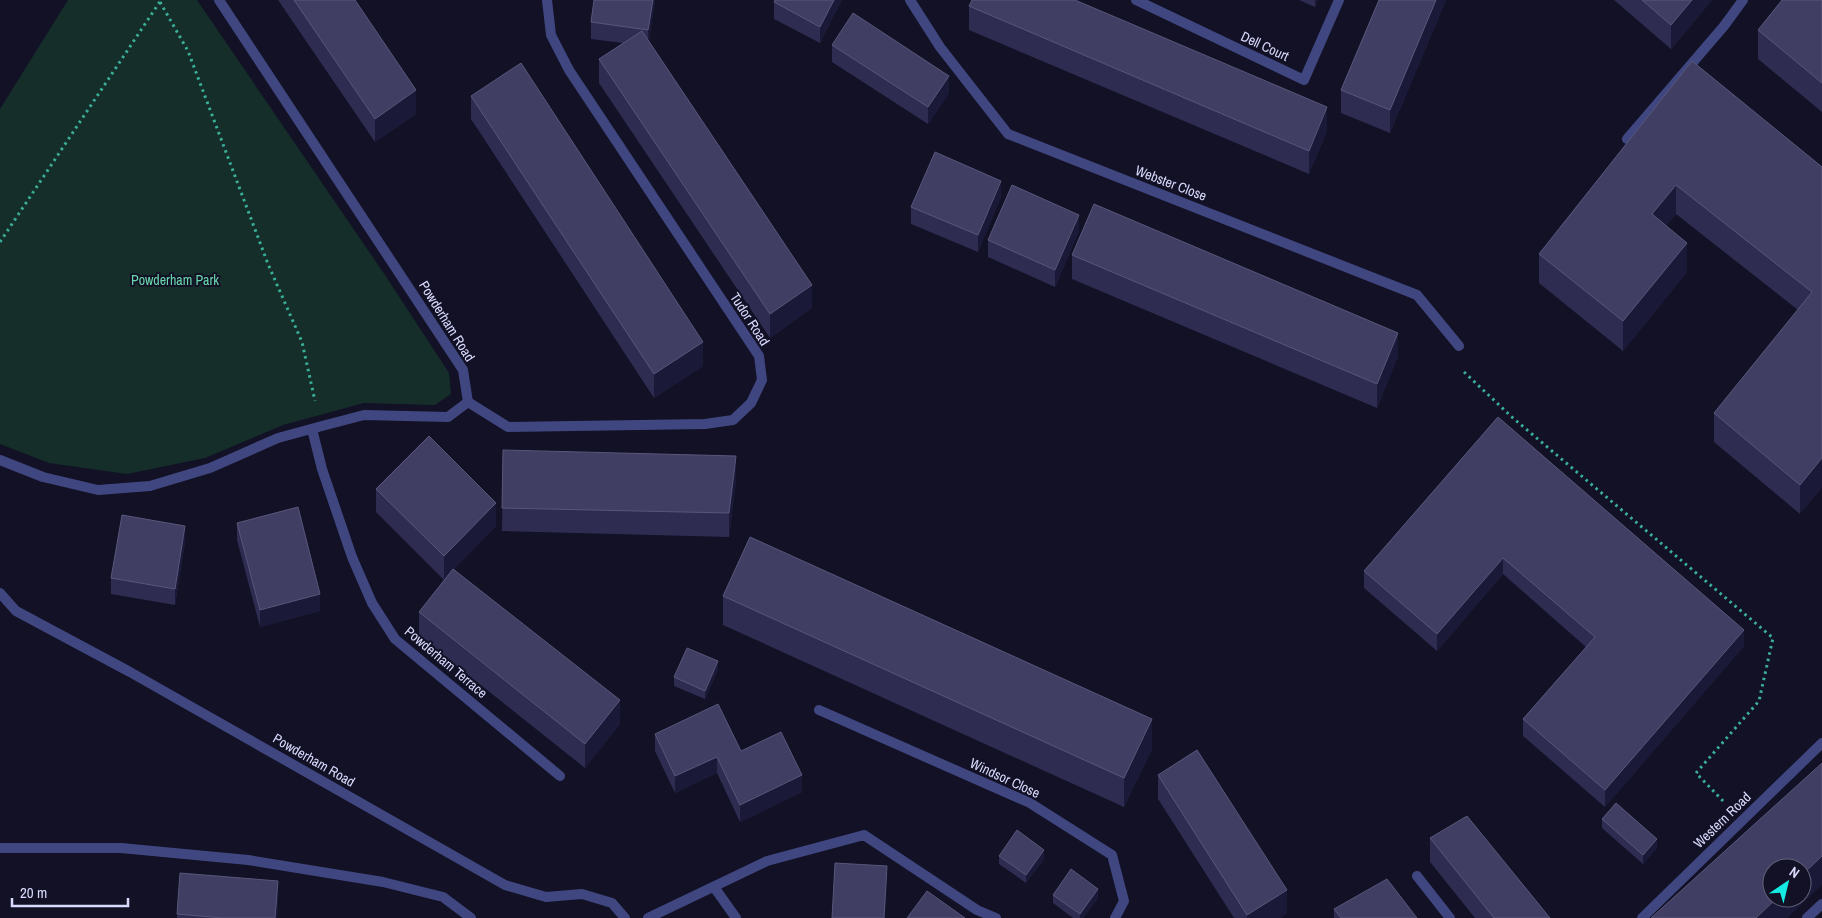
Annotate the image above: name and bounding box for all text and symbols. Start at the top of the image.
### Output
street label: Dell Court [1238,27,1292,65]
street label: Webster Close [1133,161,1209,205]
park label: Powderham Park [131,271,219,289]
street label: Powderham Road [415,277,479,365]
street label: Tudor Road [726,289,774,349]
street label: Powderham Terrace [401,622,491,702]
street label: Powderham Road [270,729,358,791]
street label: Windsor Close [967,754,1043,802]
street label: Western Road [1689,788,1755,852]
north arrow [1762,858,1812,908]
text: N [1786,863,1803,882]
scale bar [12,876,129,908]
text: 20 m [20,882,47,903]

